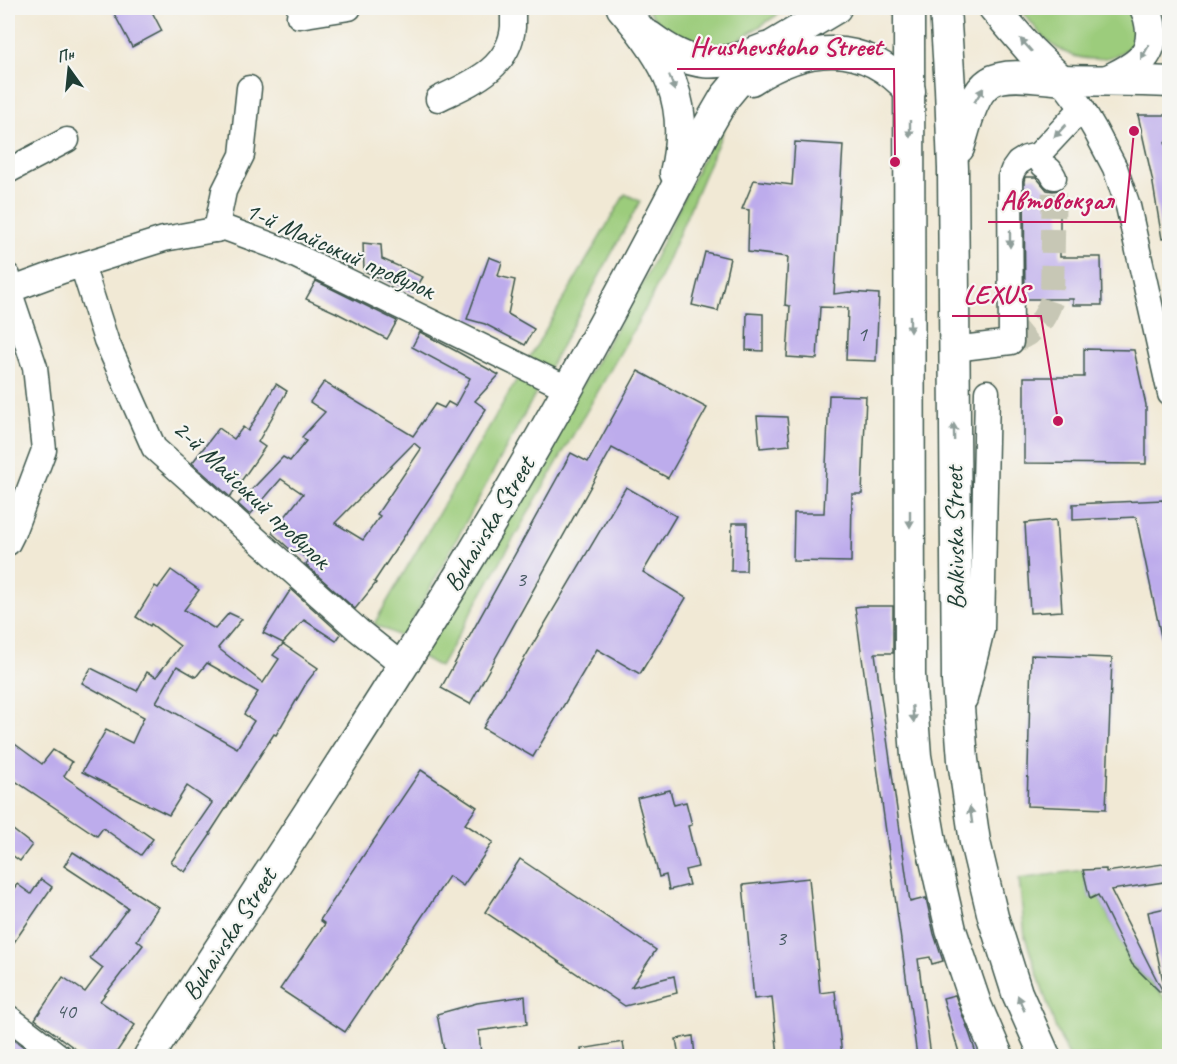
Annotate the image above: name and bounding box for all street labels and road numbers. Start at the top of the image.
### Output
street label: 1-й Майський провулок [240,193,442,308]
street label: 2-й Майський провулок [166,412,340,577]
street label: Buhaivska Street [436,449,543,597]
street label: Balkivska Street [937,464,973,610]
street label: Buhaivska Street [174,860,285,1006]

